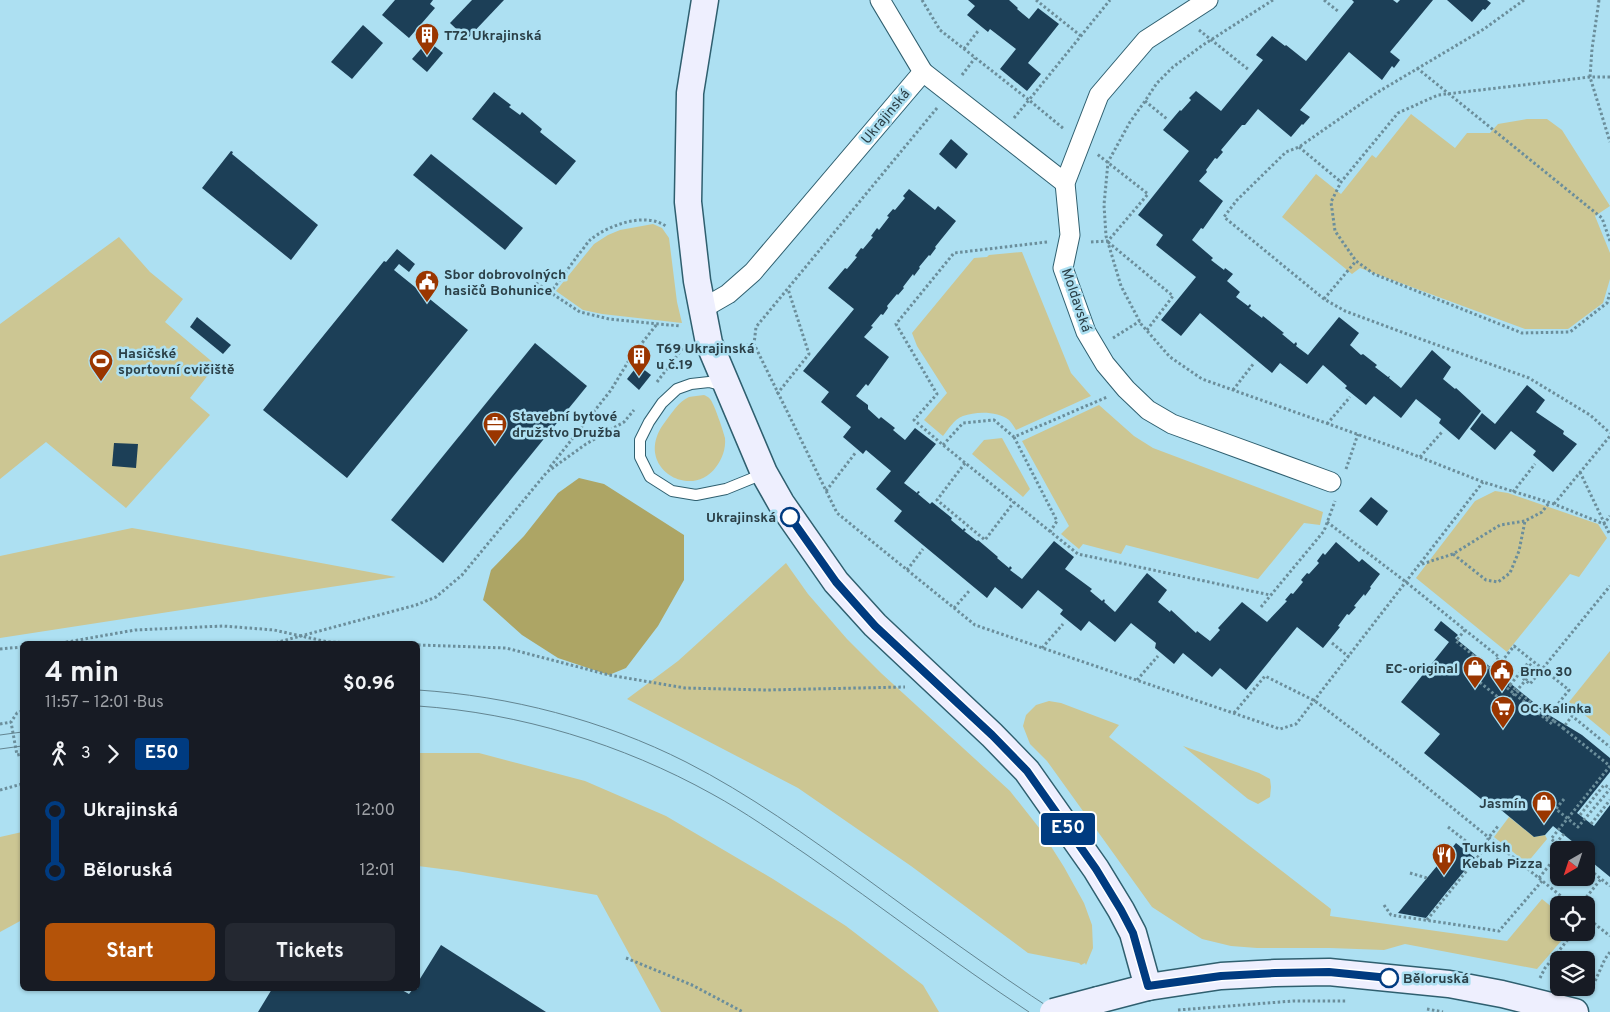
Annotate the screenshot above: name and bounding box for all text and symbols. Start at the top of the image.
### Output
building icon: T72 Ukrajinská [414,22,440,56]
place label: T72 Ukrajinská [444,28,542,45]
street label: Ukrajinská [858,86,914,148]
street label: Moldavská [1057,266,1094,335]
place label: Sbor dobrovolných hasičů Bohunice [444,267,566,300]
public building icon: Sbor dobrovolných hasičů Bohunice [414,269,440,303]
place label: T69 Ukrajinská u č.19 [656,341,755,374]
building icon: T69 Ukrajinská u č.19 [626,343,652,377]
place label: Hasičské sportovní cvičiště [118,346,235,379]
sports icon: Hasičské sportovní cvičiště [88,348,114,382]
place label: Stavební bytové družstvo Družba [512,409,620,442]
office icon: Stavební bytové družstvo Družba [482,411,508,445]
marker: Ukrajinská [780,507,800,527]
place label: Ukrajinská [706,510,776,527]
shop icon: EC-original [1462,655,1488,689]
text: 4 min [45,656,119,692]
public building icon: Brno 30 [1489,658,1515,692]
place label: EC-original [1385,661,1458,678]
place label: Brno 30 [1520,664,1572,681]
text: $0.96 [343,672,395,696]
text: 11:57 – 12:01 · Bus [45,693,164,713]
supermarket icon: OC Kalinka [1490,695,1516,729]
place label: OC Kalinka [1520,701,1592,718]
icon: walk [45,740,73,768]
icon: forward [99,740,127,768]
text: E50 [145,742,179,765]
text: 3 [81,744,91,764]
shop icon: Jasmín [1531,790,1557,824]
place label: Jasmín [1479,796,1526,813]
text: Ukrajinská [83,799,178,823]
text: 12:00 [355,801,395,821]
line badge: E50 [1039,813,1097,845]
text: E50 [1051,817,1085,840]
place label: Turkish Kebab Pizza [1462,840,1543,873]
north arrow [1550,841,1595,886]
map controls [1550,841,1595,996]
restaurant icon: Turkish Kebab Pizza [1431,842,1457,876]
text: Běloruská [83,859,173,883]
text: 12:01 [359,861,395,881]
button: locate [1550,896,1595,941]
button: Start [45,923,215,981]
button: Tickets [225,923,395,981]
button: layers [1550,951,1595,996]
marker: Běloruská [1379,968,1399,988]
place label: Běloruská [1403,971,1469,988]

